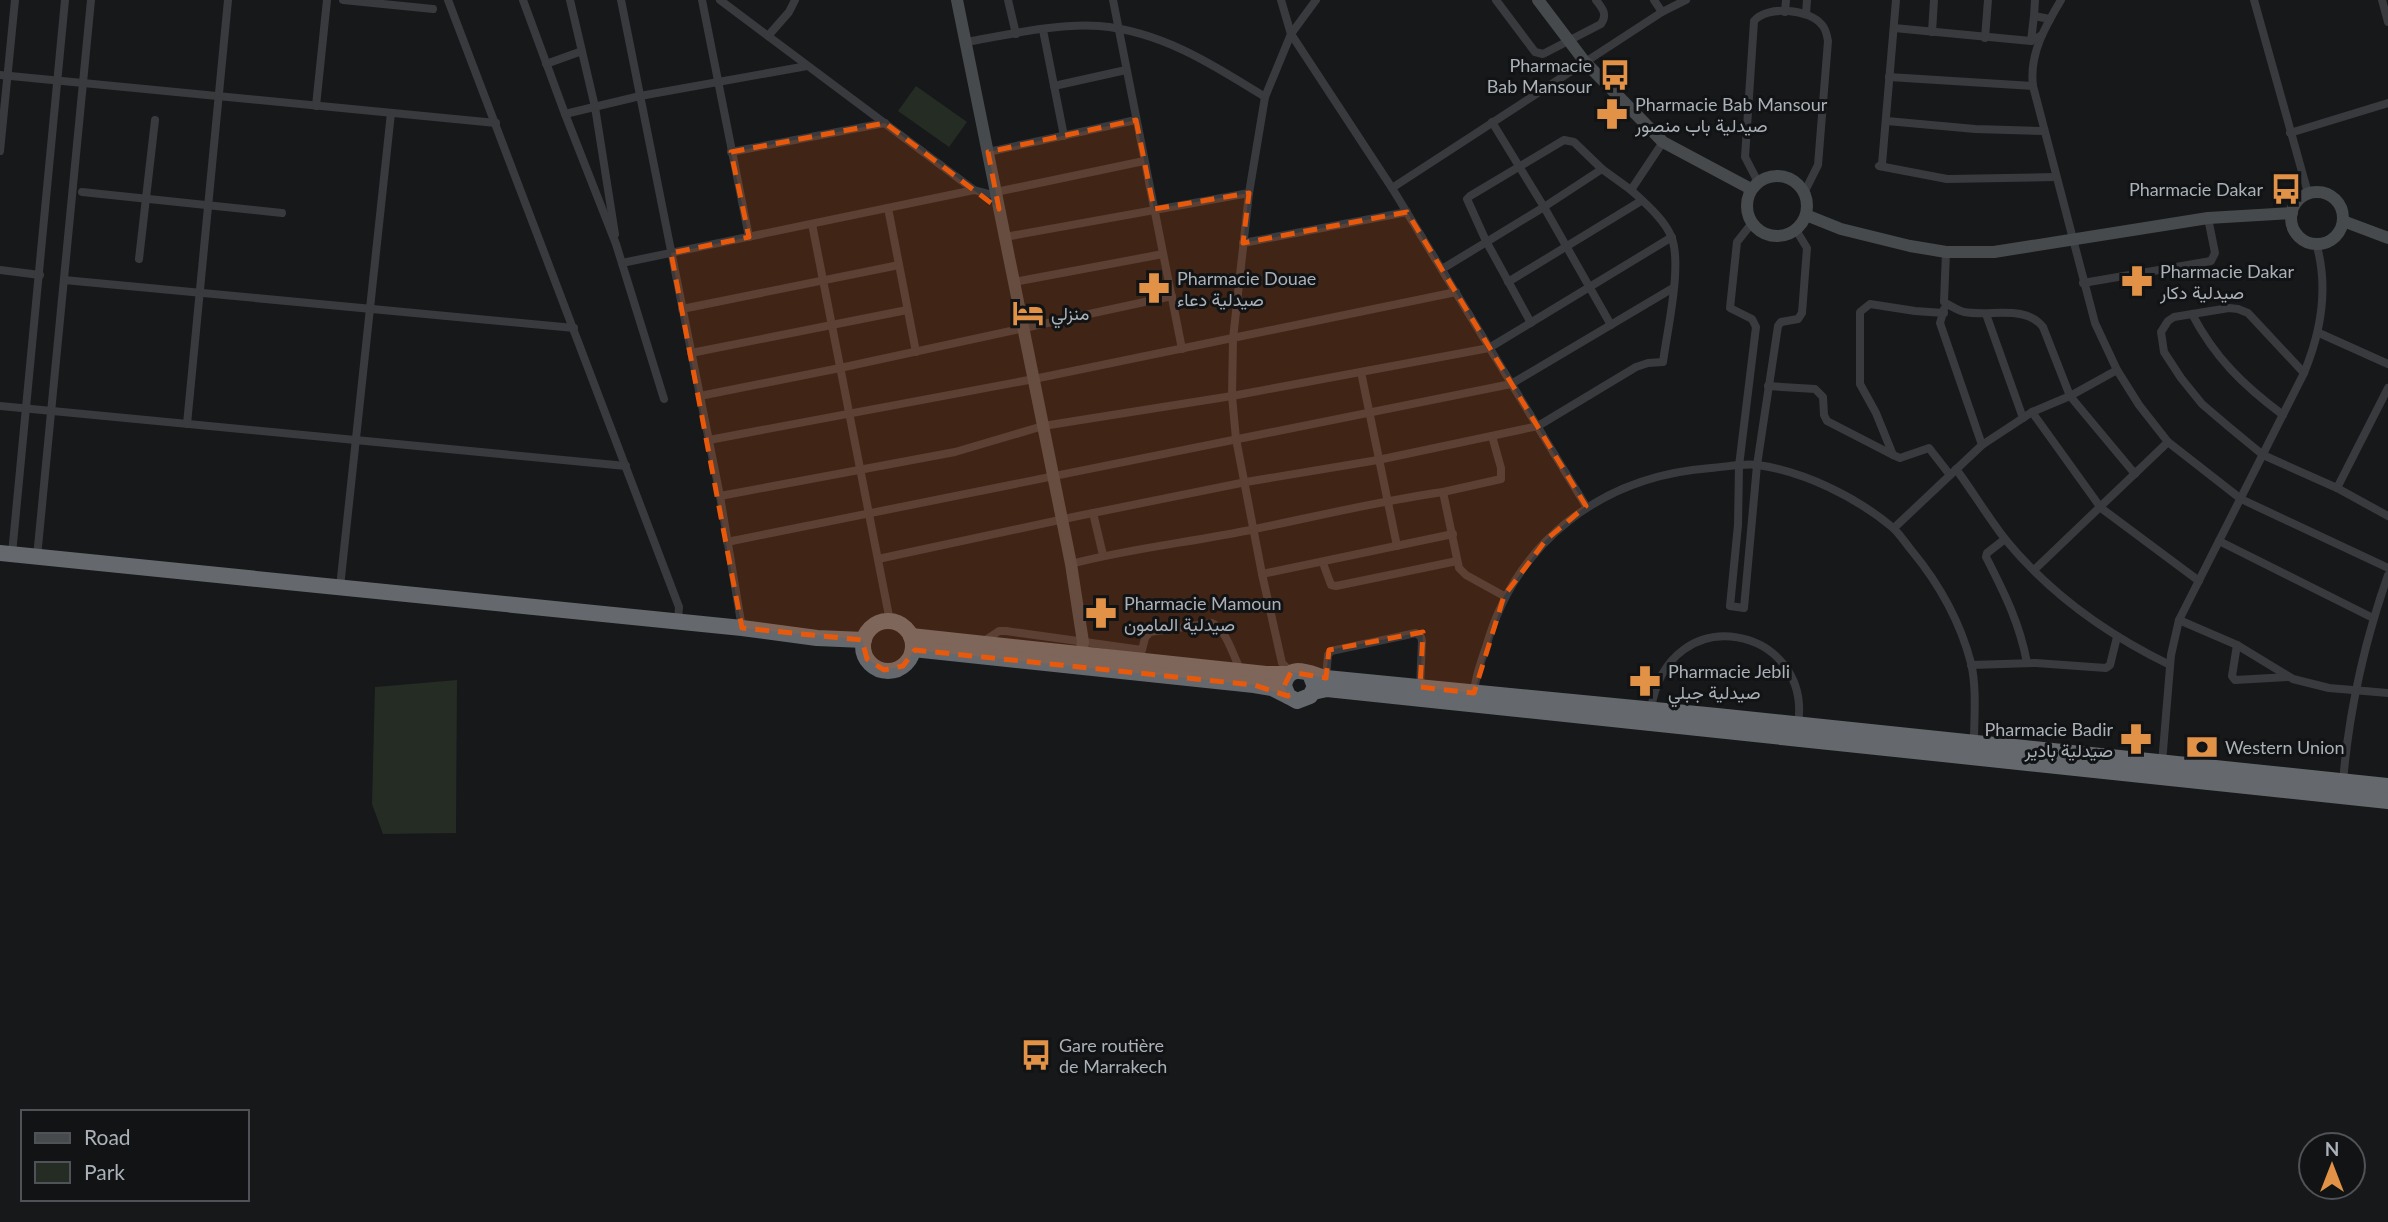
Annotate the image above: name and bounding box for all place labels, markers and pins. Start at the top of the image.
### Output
place label: Pharmacie Bab Mansour [1487,54,1592,97]
bus stop icon: Pharmacie Bab Mansour [1598,58,1632,92]
place label: Pharmacie Bab Mansour صيدلية باب منصور [1634,93,1828,137]
pharmacy icon: Pharmacie Bab Mansour صيدلية باب منصور [1595,97,1629,131]
bus stop icon: Pharmacie Dakar [2269,172,2303,206]
place label: Pharmacie Dakar [2129,178,2263,200]
place label: Pharmacie Dakar صيدلية دكار [2159,260,2295,304]
pharmacy icon: Pharmacie Dakar صيدلية دكار [2120,264,2154,298]
place label: Pharmacie Douae صيدلية دعاء [1177,267,1316,310]
pharmacy icon: Pharmacie Douae صيدلية دعاء [1137,271,1171,305]
hotel icon: منزلي [1011,296,1045,330]
place label: منزلي [1051,302,1089,329]
place label: Pharmacie Mamoun صيدلية المامون [1124,592,1282,636]
pharmacy icon: Pharmacie Mamoun صيدلية المامون [1084,596,1118,630]
place label: Pharmacie Jebli صيدلية جبلي [1668,660,1790,708]
pharmacy icon: Pharmacie Jebli صيدلية جبلي [1628,664,1662,698]
place label: Pharmacie Badir صيدلية بادير [1985,718,2113,762]
pharmacy icon: Pharmacie Badir صيدلية بادير [2119,722,2153,756]
bank icon: Western Union [2185,730,2219,764]
place label: Western Union [2225,736,2345,758]
place label: Gare routière de Marrakech [1059,1034,1167,1077]
bus stop icon: Gare routière de Marrakech [1019,1038,1053,1072]

